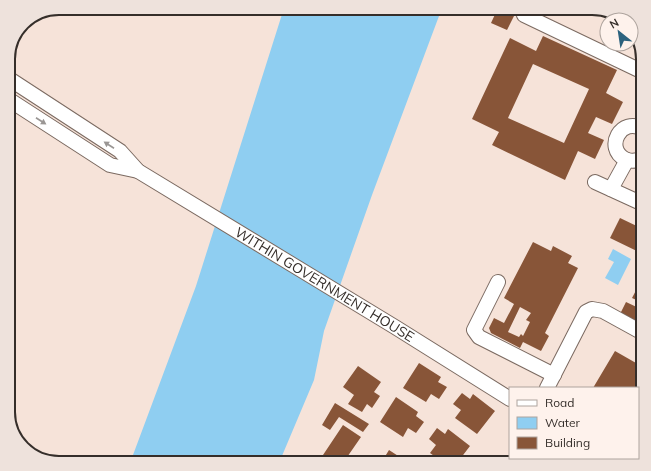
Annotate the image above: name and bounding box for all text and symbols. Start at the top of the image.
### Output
north arrow [599,12,639,52]
text: N [607,15,621,31]
one-way arrow [35,117,47,124]
one-way arrow [104,141,115,148]
street label: WITHIN GOVERNMENT HOUSE [232,223,418,346]
legend [509,387,639,459]
text: Road [545,395,574,410]
text: Water [545,415,581,430]
text: Building [545,435,590,450]

